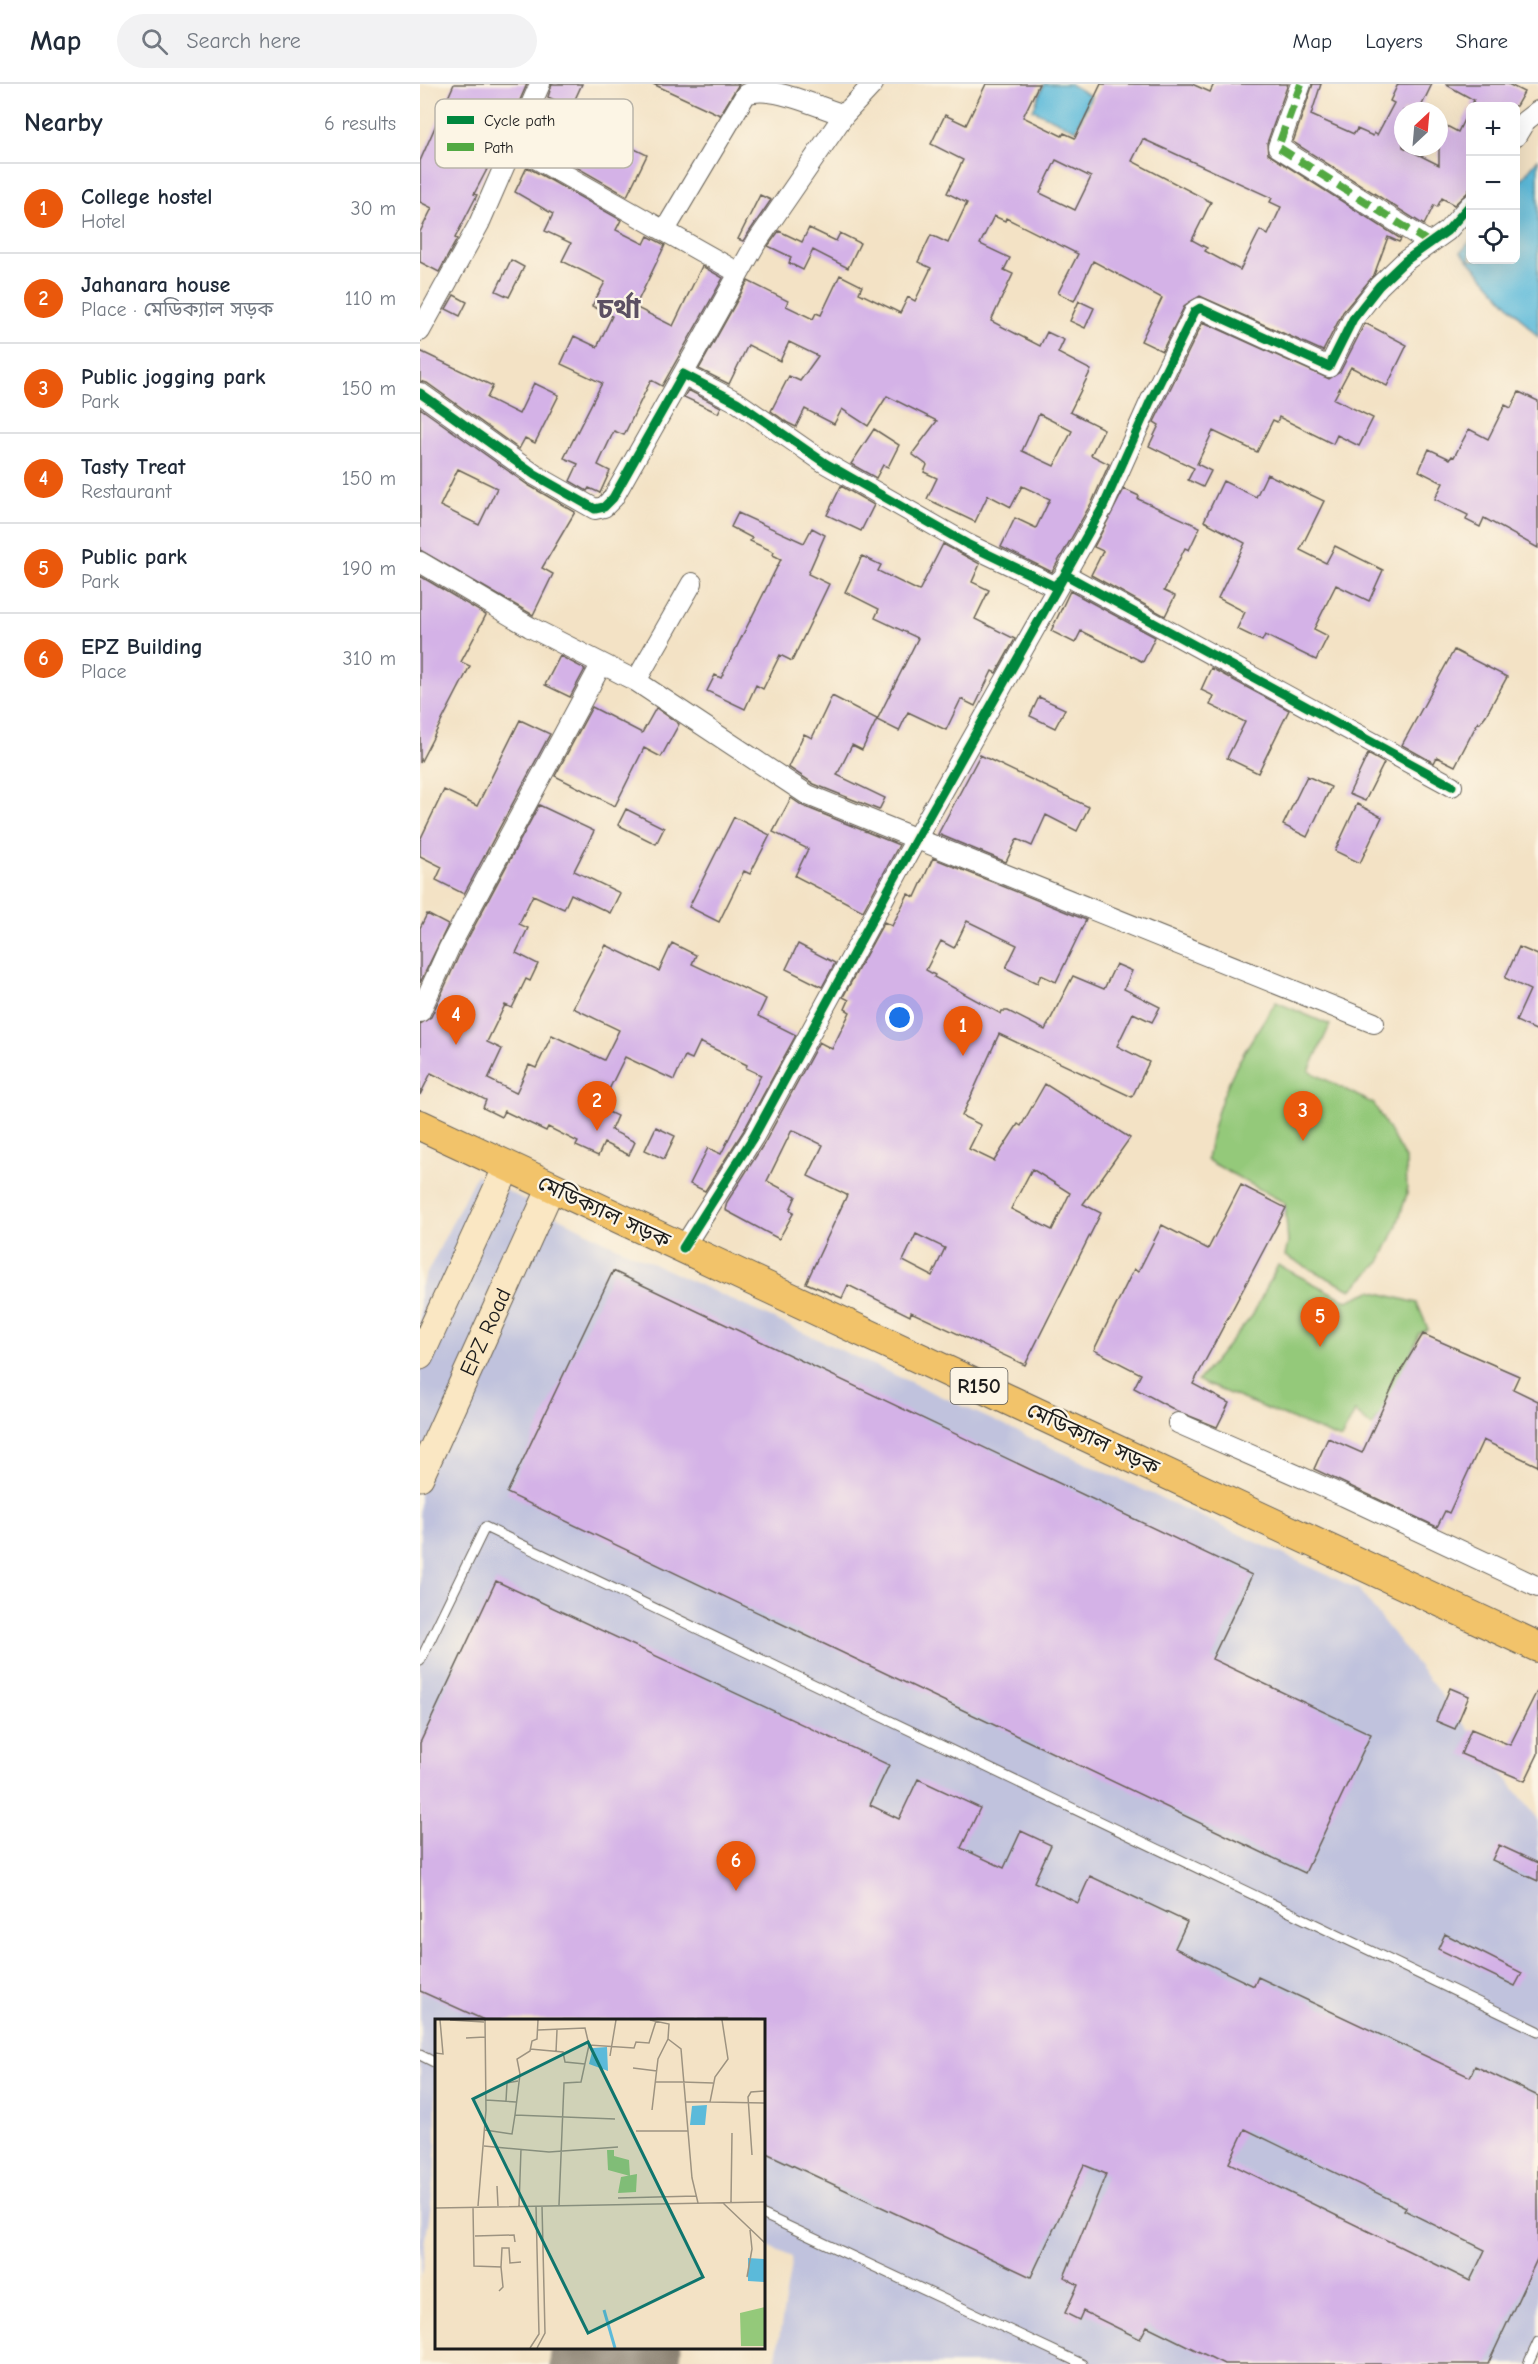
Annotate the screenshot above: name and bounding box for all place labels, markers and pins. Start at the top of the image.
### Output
pin: 4 [436,996,476,1045]
pin: 1 [944,1006,982,1056]
pin: 2 [578,1082,616,1131]
pin: 3 [1284,1092,1322,1141]
pin: 5 [1300,1298,1340,1347]
pin: 6 [716,1842,756,1891]

